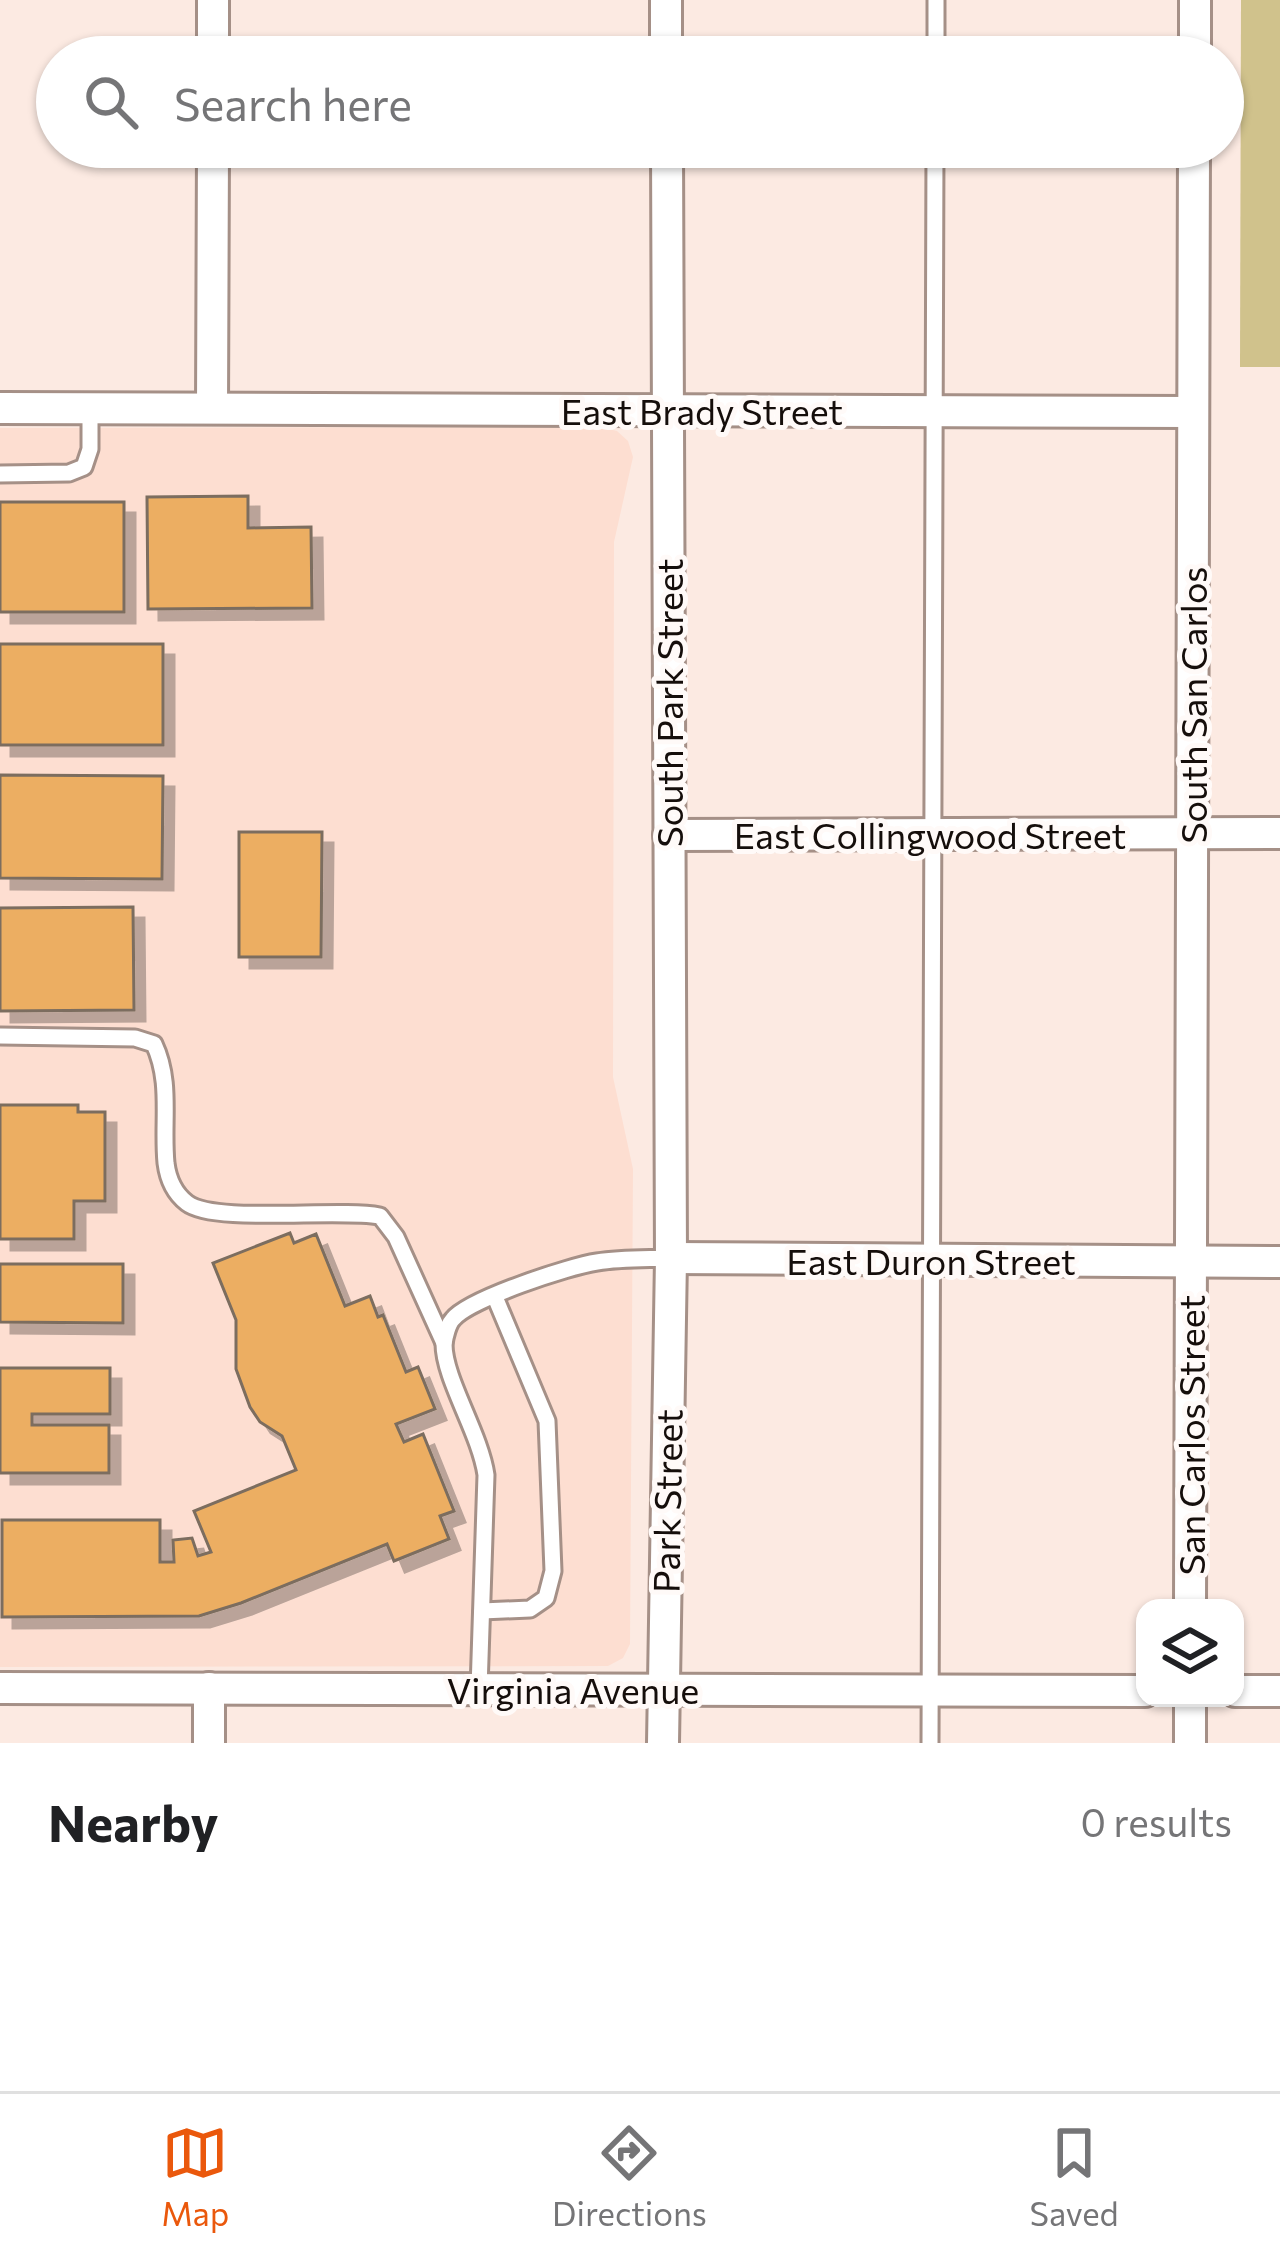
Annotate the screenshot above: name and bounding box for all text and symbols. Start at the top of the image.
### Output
search box [36,36,1244,168]
icon: search [78,69,144,135]
text: Search here [174,75,412,130]
street label: East Brady Street [561,388,843,432]
street label: South Park Street [646,559,690,847]
street label: South San Carlos [1170,566,1214,844]
street label: East Collingwood Street [734,812,1126,856]
street label: East Duron Street [786,1238,1076,1282]
street label: San Carlos Street [1168,1295,1212,1575]
street label: Park Street [642,1409,690,1593]
map controls [1136,1599,1244,1707]
button: layers [1136,1599,1244,1707]
street label: Virginia Avenue [447,1667,699,1711]
text: Nearby [48,1790,218,1853]
text: 0 results [1080,1797,1232,1845]
tab: Map [161,2120,229,2233]
tab: Directions [552,2120,707,2233]
tab: Saved [1030,2120,1119,2233]

